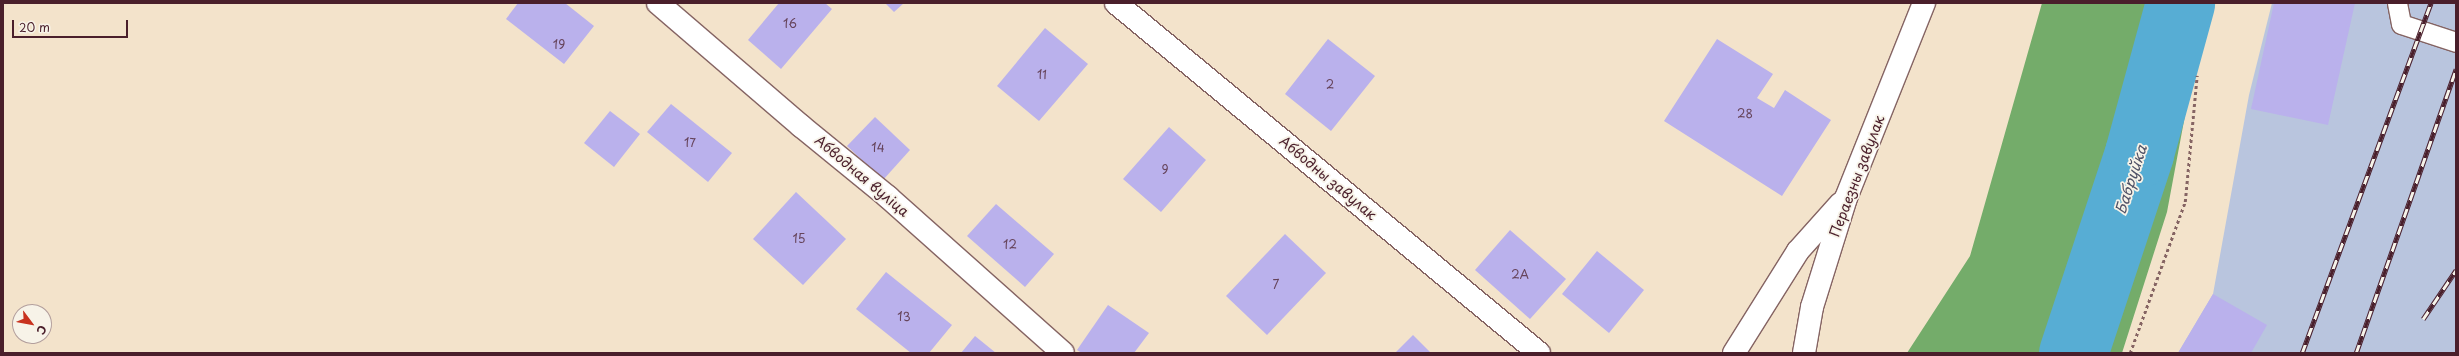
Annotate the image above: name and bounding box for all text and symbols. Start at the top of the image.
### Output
scale bar [14,12,130,38]
house number: 16 [783,17,797,31]
text: 20 m [19,18,50,36]
house number: 19 [553,38,565,52]
house number: 11 [1037,68,1047,82]
house number: 2 [1326,78,1334,92]
house number: 28 [1737,107,1753,121]
street label: Пераезны завулак [1826,113,1888,239]
street label: Абводная вуліца [811,132,913,220]
street label: Абводны завулак [1275,132,1381,224]
house number: 17 [684,136,696,150]
house number: 14 [871,141,885,155]
water label: Бабруйка [2110,142,2150,216]
house number: 9 [1161,163,1169,177]
house number: 15 [792,232,806,246]
house number: 12 [1003,238,1017,252]
house number: 2А [1511,268,1529,282]
house number: 7 [1273,278,1279,292]
north arrow [12,304,52,344]
house number: 13 [897,310,911,324]
text: С [32,322,51,338]

